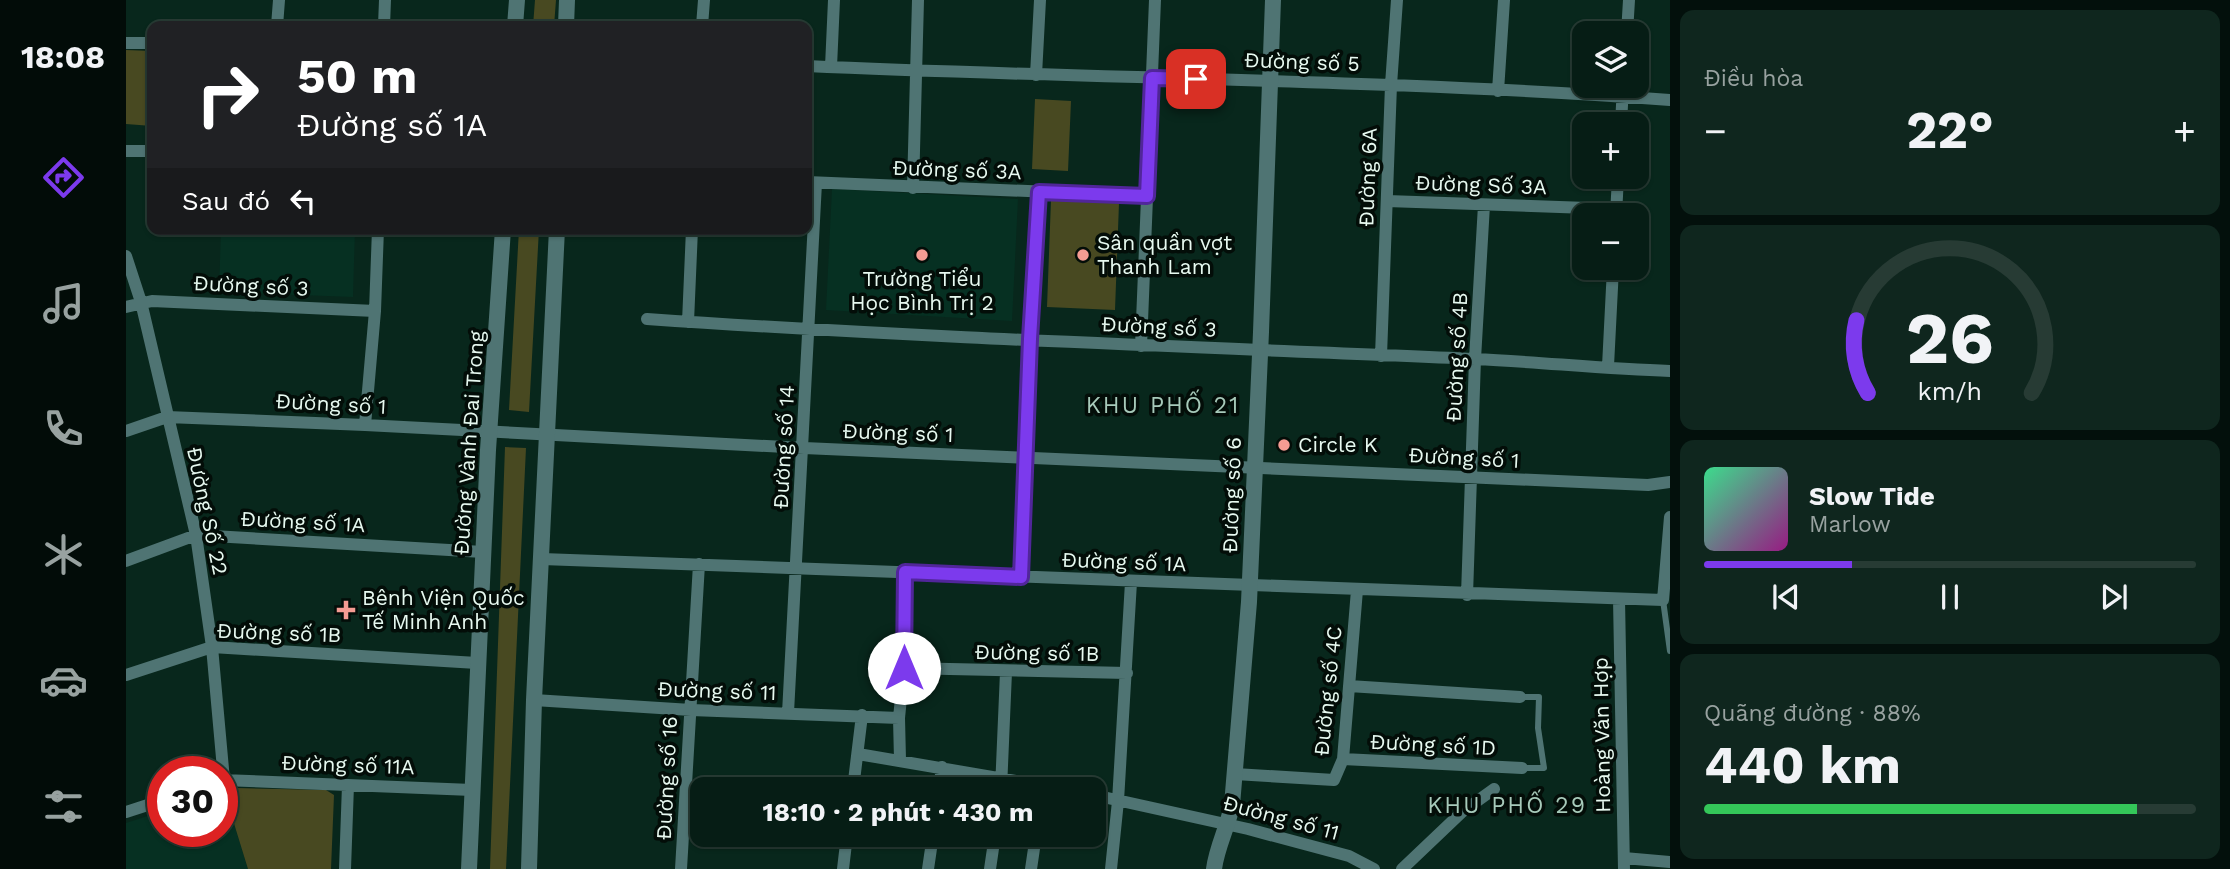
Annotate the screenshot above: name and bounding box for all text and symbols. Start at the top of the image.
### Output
map controls [1572,21,1649,280]
button: layers [1572,21,1649,98]
text: 18:08 [21,38,105,76]
text: 50 m [297,47,417,105]
street label: Đường số 5 [1244,47,1360,76]
icon: right [182,49,273,140]
pin [1166,49,1226,109]
icon: arrive [1177,60,1215,98]
text: Điều hòa [1704,65,1803,92]
text: 22° [1906,100,1994,161]
text: Đường số 1A [297,106,487,144]
text: − [1704,109,1727,153]
text: + [2173,109,2196,153]
button: + [1572,112,1649,189]
street label: Đường 6A [1353,127,1382,227]
icon: directions [39,153,88,202]
street label: Đường số 3A [892,155,1022,184]
street label: Đường Số 3A [1415,170,1547,199]
icon: left [284,182,322,220]
text: Sau đó [182,186,270,216]
button: − [1572,203,1649,280]
place label: Sân quần vợt Thanh Lam [1097,230,1232,279]
marker: Trường Tiểu Học Bình Trị 2 [914,247,930,263]
marker: Sân quần vợt Thanh Lam [1075,247,1091,263]
place label: Trường Tiểu Học Bình Trị 2 [850,266,994,315]
street label: Đường số 3 [193,270,309,301]
icon: music [39,279,88,328]
street label: Đường số 4B [1441,292,1472,422]
text: 26 [1906,296,1994,382]
street label: Đường số 3 [1101,311,1217,342]
street label: Đường Vành Đai Trong [448,329,489,556]
text: km/h [1918,377,1982,406]
street label: Đường số 14 [768,385,799,509]
street label: Đường số 1 [275,388,387,419]
district label: KHU PHỐ 21 [1086,389,1240,419]
icon: phone [39,404,88,453]
street label: Đường số 1 [842,418,954,447]
place label: Circle K [1298,432,1378,457]
street label: Đường số 6 [1217,437,1246,553]
marker: Circle K [1276,437,1292,453]
street label: Đường số 1 [1408,442,1520,473]
street label: Đường Số 22 [182,445,233,577]
text: Slow Tide [1809,481,1935,511]
street label: Đường số 1A [240,506,366,537]
text: Marlow [1809,511,1891,538]
icon: climate [39,530,88,579]
street label: Đường số 1A [1061,547,1187,576]
icon: previous [1767,578,1805,616]
icon: pause [1931,578,1969,616]
icon: next [2095,578,2133,616]
place label: Bệnh Viện Quốc Tế Minh Anh [362,585,525,634]
marker: Bệnh Viện Quốc Tế Minh Anh [336,600,356,620]
street label: Đường số 1B [216,618,342,647]
street label: Đường số 4C [1308,625,1347,757]
position arrow [867,631,941,705]
street label: Đường số 1B [974,639,1100,666]
icon: car [39,656,88,705]
street label: Hoàng Văn Hợp [1588,657,1615,813]
street label: Đường số 11 [657,676,777,705]
text: Quãng đường · 88% [1704,700,1921,727]
street label: Đường số 16 [651,716,682,840]
street label: Đường số 1D [1369,729,1497,760]
text: 440 km [1704,735,1901,796]
street label: Đường số 11A [281,750,415,779]
speed limit sign: 30 [147,756,238,847]
icon: filters [39,782,88,831]
district label: KHU PHỐ 29 [1427,789,1587,819]
street label: Đường số 11 [1220,790,1342,845]
text: 18:10 · 2 phút · 430 m [763,797,1033,827]

